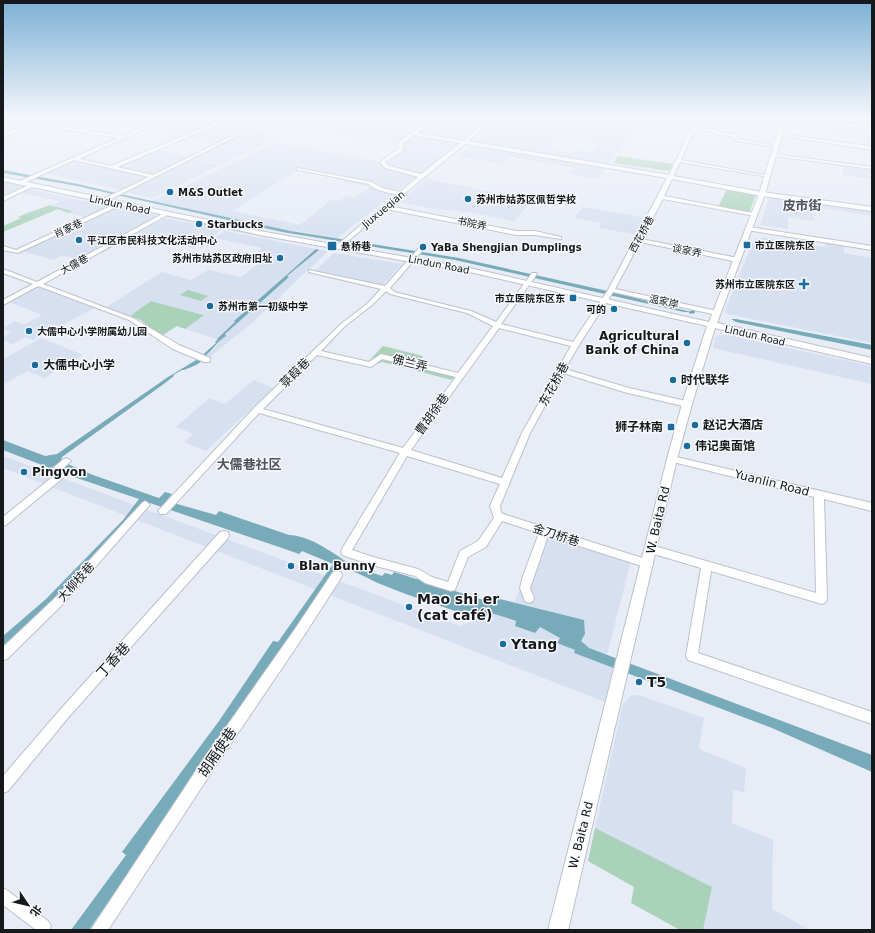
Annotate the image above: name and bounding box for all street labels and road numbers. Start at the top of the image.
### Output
street label: Jiuxueqian [359,188,407,231]
street label: Lindun Road [88,193,151,216]
street label: 西花桥巷 [627,214,656,254]
street label: 书院弄 [456,215,488,232]
street label: 肖家巷 [52,217,84,240]
street label: 谈家弄 [671,242,703,259]
street label: 大儒巷 [58,252,90,277]
street label: Lindun Road [407,253,470,276]
street label: 温家岸 [648,293,680,310]
street label: Lindun Road [723,323,786,348]
street label: 佛兰弄 [391,352,429,374]
street label: 菉葭巷 [277,355,313,391]
street label: 东花桥巷 [536,360,572,408]
street label: 曹胡徐巷 [412,390,452,438]
street label: Yuanlin Road [732,467,811,499]
street label: W. Baita Rd [643,485,673,555]
street label: 金刀桥巷 [531,521,581,549]
street label: 大柳枝巷 [55,559,97,605]
street label: 丁香巷 [93,639,133,681]
street label: 胡厢使巷 [195,724,239,780]
street label: W. Baita Rd [566,800,596,870]

